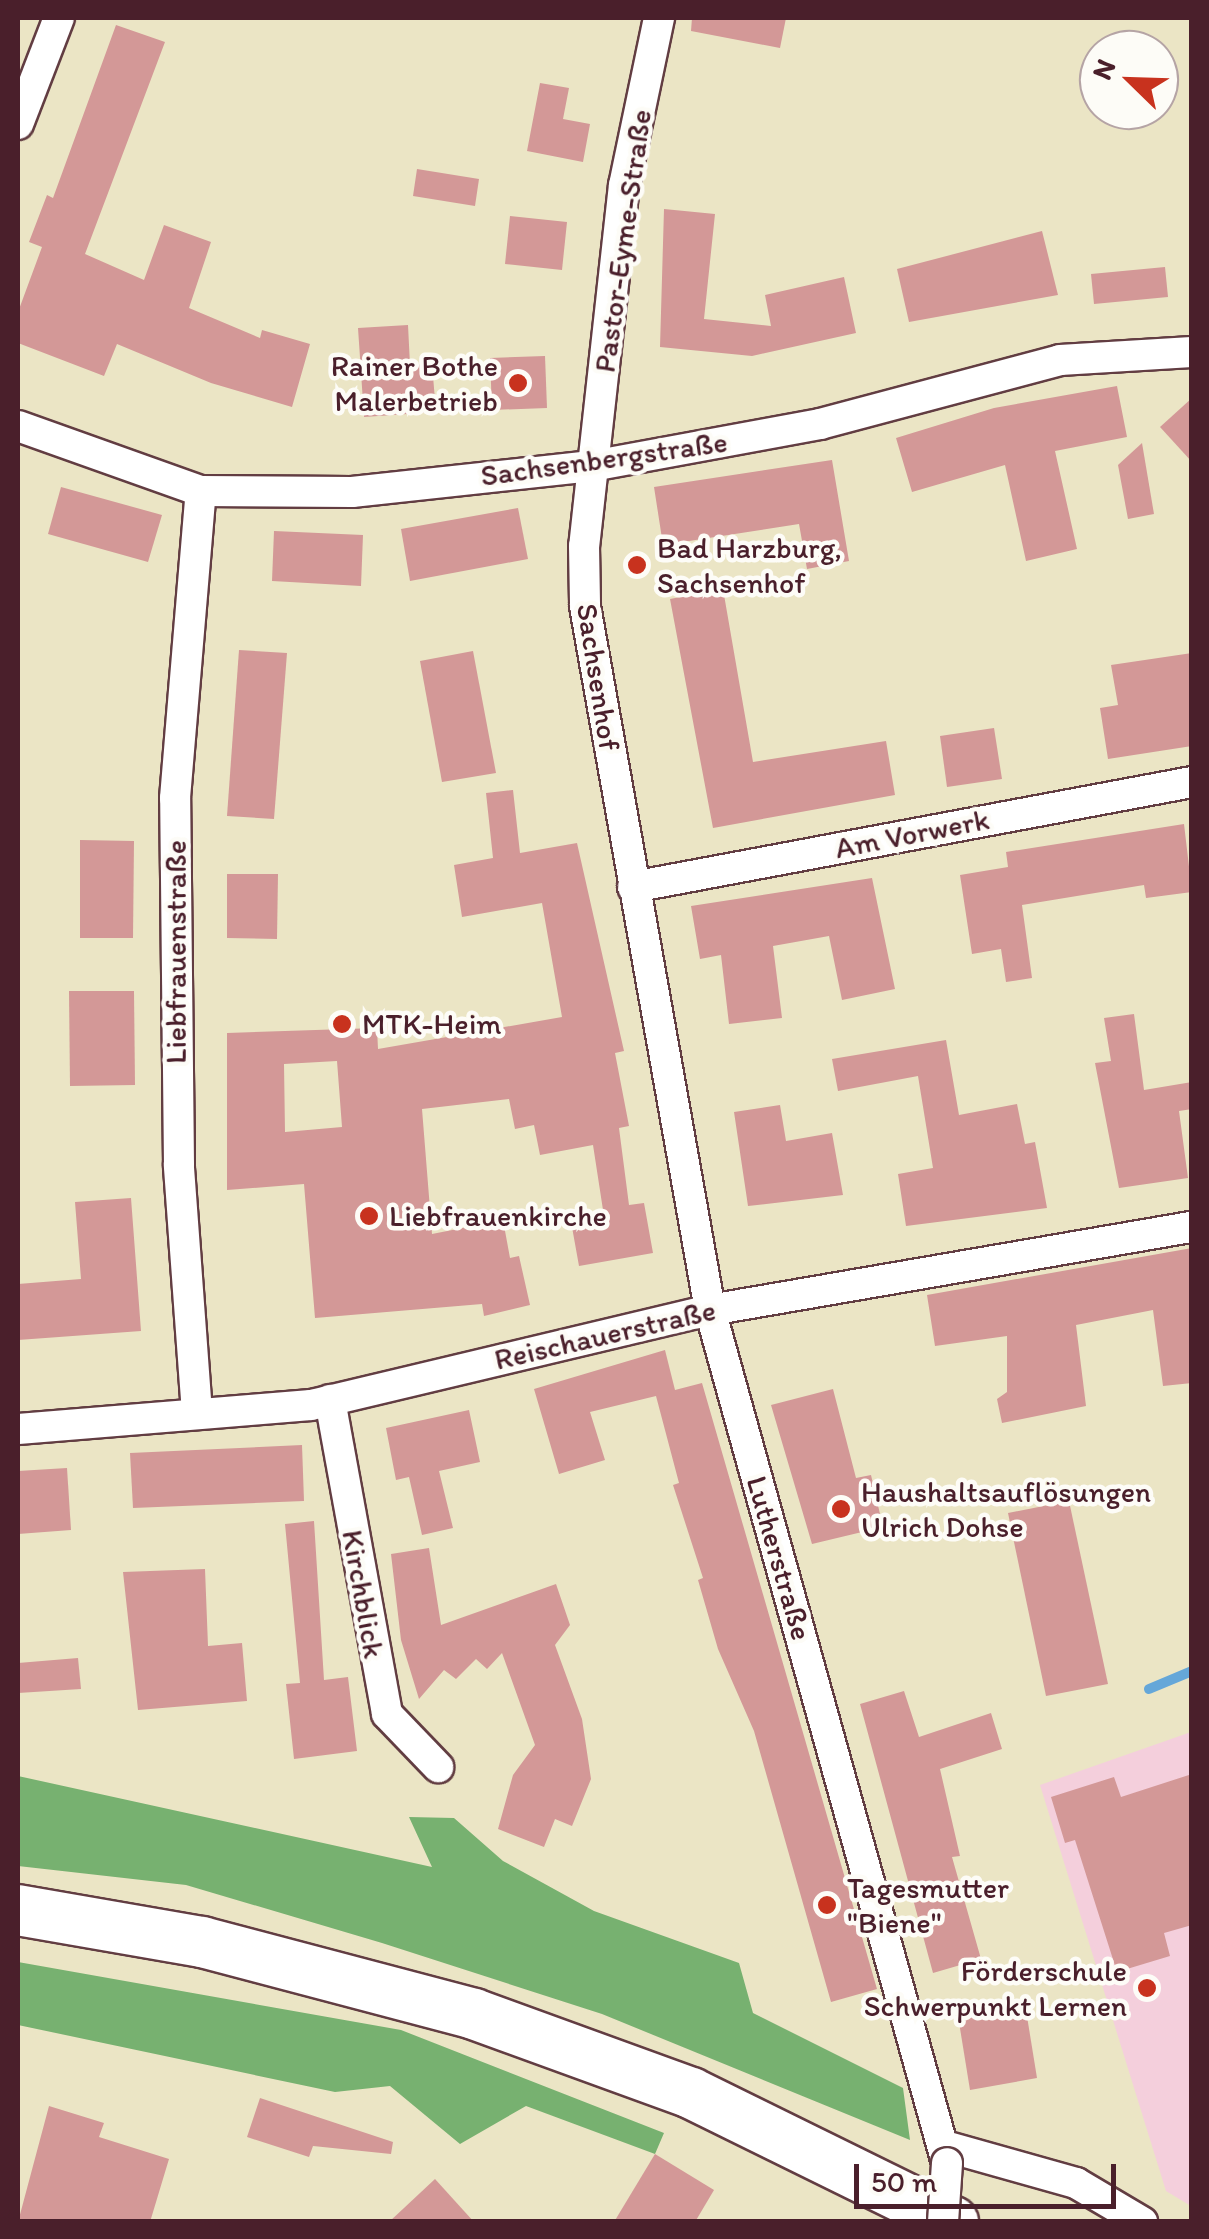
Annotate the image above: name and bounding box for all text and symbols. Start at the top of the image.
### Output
north arrow [1079,30,1179,130]
text: N [1084,54,1123,84]
street label: Pastor-Eyme-Straße [587,107,659,375]
place label: Rainer Bothe Malerbetrieb [332,348,498,418]
marker: Rainer Bothe Malerbetrieb [507,372,529,394]
street label: Sachsenbergstraße [478,424,730,494]
place label: Bad Harzburg, Sachsenhof [657,530,844,600]
marker: Bad Harzburg, Sachsenhof [626,554,648,576]
street label: Sachsenhof [569,601,627,753]
street label: Am Vorwerk [832,801,992,867]
street label: Liebfrauenstraße [158,840,194,1064]
place label: MTK-Heim [362,1006,502,1042]
marker: MTK-Heim [331,1013,353,1035]
place label: Liebfrauenkirche [389,1198,607,1234]
marker: Liebfrauenkirche [358,1205,380,1227]
street label: Reischauerstraße [491,1292,719,1378]
street label: Lutherstraße [738,1472,820,1644]
place label: Haushaltsauflösungen Ulrich Dohse [861,1474,1151,1544]
marker: Haushaltsauflösungen Ulrich Dohse [830,1498,852,1520]
street label: Kirchblick [334,1527,392,1661]
place label: Tagesmutter "Biene" [847,1870,1009,1940]
marker: Tagesmutter "Biene" [816,1894,838,1916]
place label: Förderschule Schwerpunkt Lernen [864,1953,1127,2024]
marker: Förderschule Schwerpunkt Lernen [1136,1977,1158,1999]
scale bar [859,2144,1122,2206]
text: 50 m [871,2163,937,2200]

